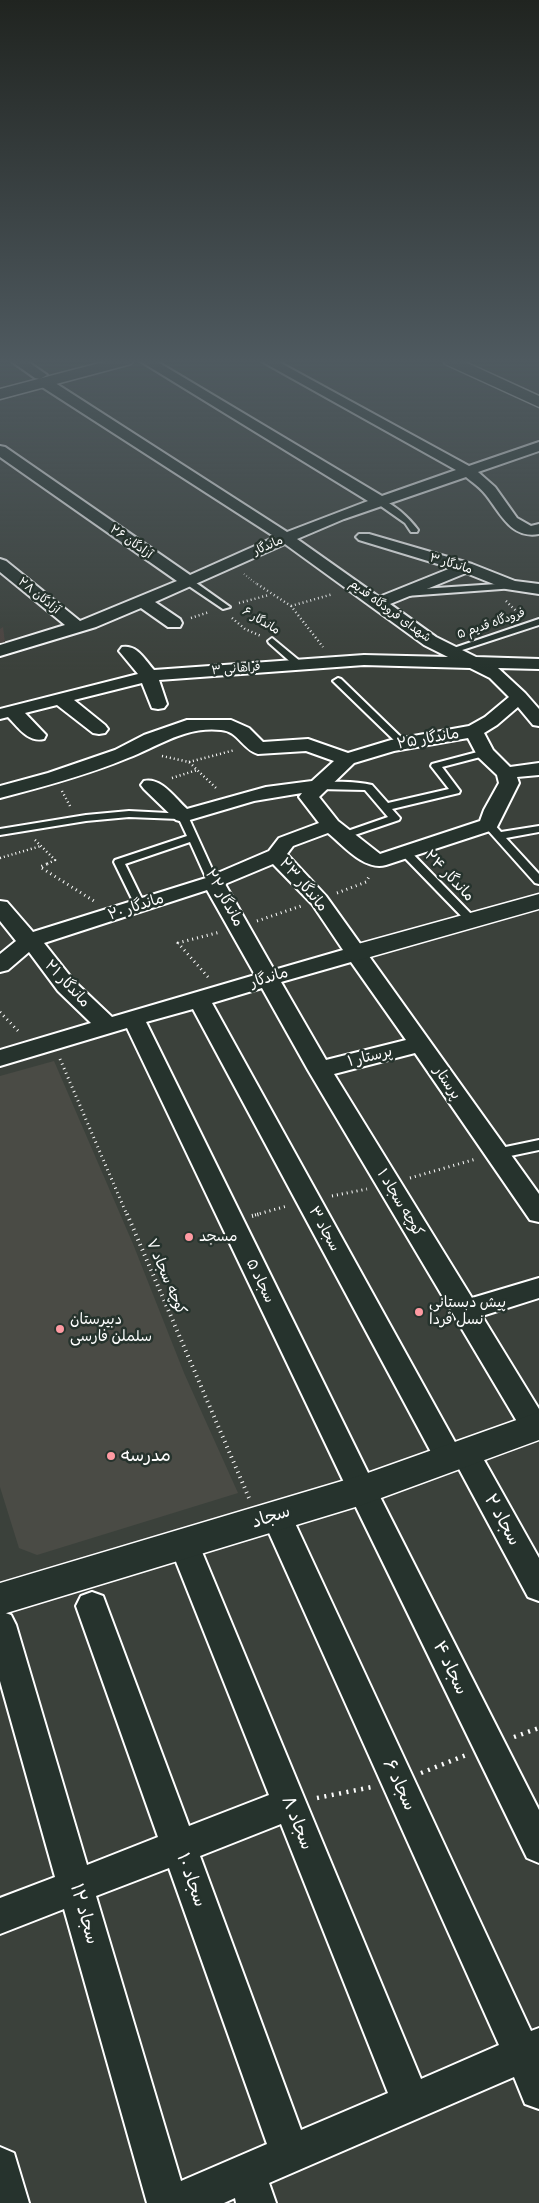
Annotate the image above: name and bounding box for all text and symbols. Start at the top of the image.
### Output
street label: آزادگان ۲۶ [107,522,155,562]
street label: ماندگار [251,533,285,559]
street label: ماندگار ۳ [428,551,474,577]
street label: آزادگان ۲۸ [15,575,63,617]
street label: شهدای فرودگاه قدیم [346,577,434,645]
street label: ماندگار ۶ [240,604,282,638]
street label: فرودگاه قدیم ۵ [455,606,527,642]
street label: فراهانی ۳ [211,660,261,678]
street label: ماندگار ۲۵ [395,725,461,753]
street label: ماندگار ۲۴ [420,847,478,905]
street label: ماندگار ۲۳ [275,855,331,915]
street label: ماندگار ۲۲ [201,866,247,930]
street label: ماندگار ۲۰ [106,890,166,924]
street label: ماندگار ۲۱ [41,957,93,1011]
street label: ماندگار [248,964,290,992]
street label: پرستار ۱ [346,1043,394,1071]
street label: پرستار [429,1063,465,1103]
street label: کوچه سجاد ۱ [373,1166,427,1240]
street label: سجاد ۳ [304,1203,344,1255]
place label: مسجد [199,1228,238,1246]
marker: مسجد [183,1231,195,1243]
street label: کوچه سجاد ۷ [142,1236,190,1318]
street label: سجاد ۵ [242,1256,278,1306]
place label: پیش دبستانی نسل فردا [429,1294,506,1329]
marker: پیش دبستانی نسل فردا [413,1306,425,1318]
place label: دبیرستان سلملن فارسی [70,1311,152,1346]
marker: دبیرستان سلملن فارسی [54,1323,66,1335]
place label: مدرسه [121,1445,171,1467]
marker: مدرسه [105,1450,117,1462]
street label: سجاد ۲ [479,1490,525,1550]
street label: سجاد [249,1501,293,1533]
street label: سجاد ۴ [428,1638,472,1698]
street label: سجاد ۶ [378,1756,420,1814]
street label: سجاد ۸ [276,1793,318,1853]
street label: سجاد ۱۰ [171,1850,211,1910]
street label: سجاد ۱۲ [65,1881,103,1947]

